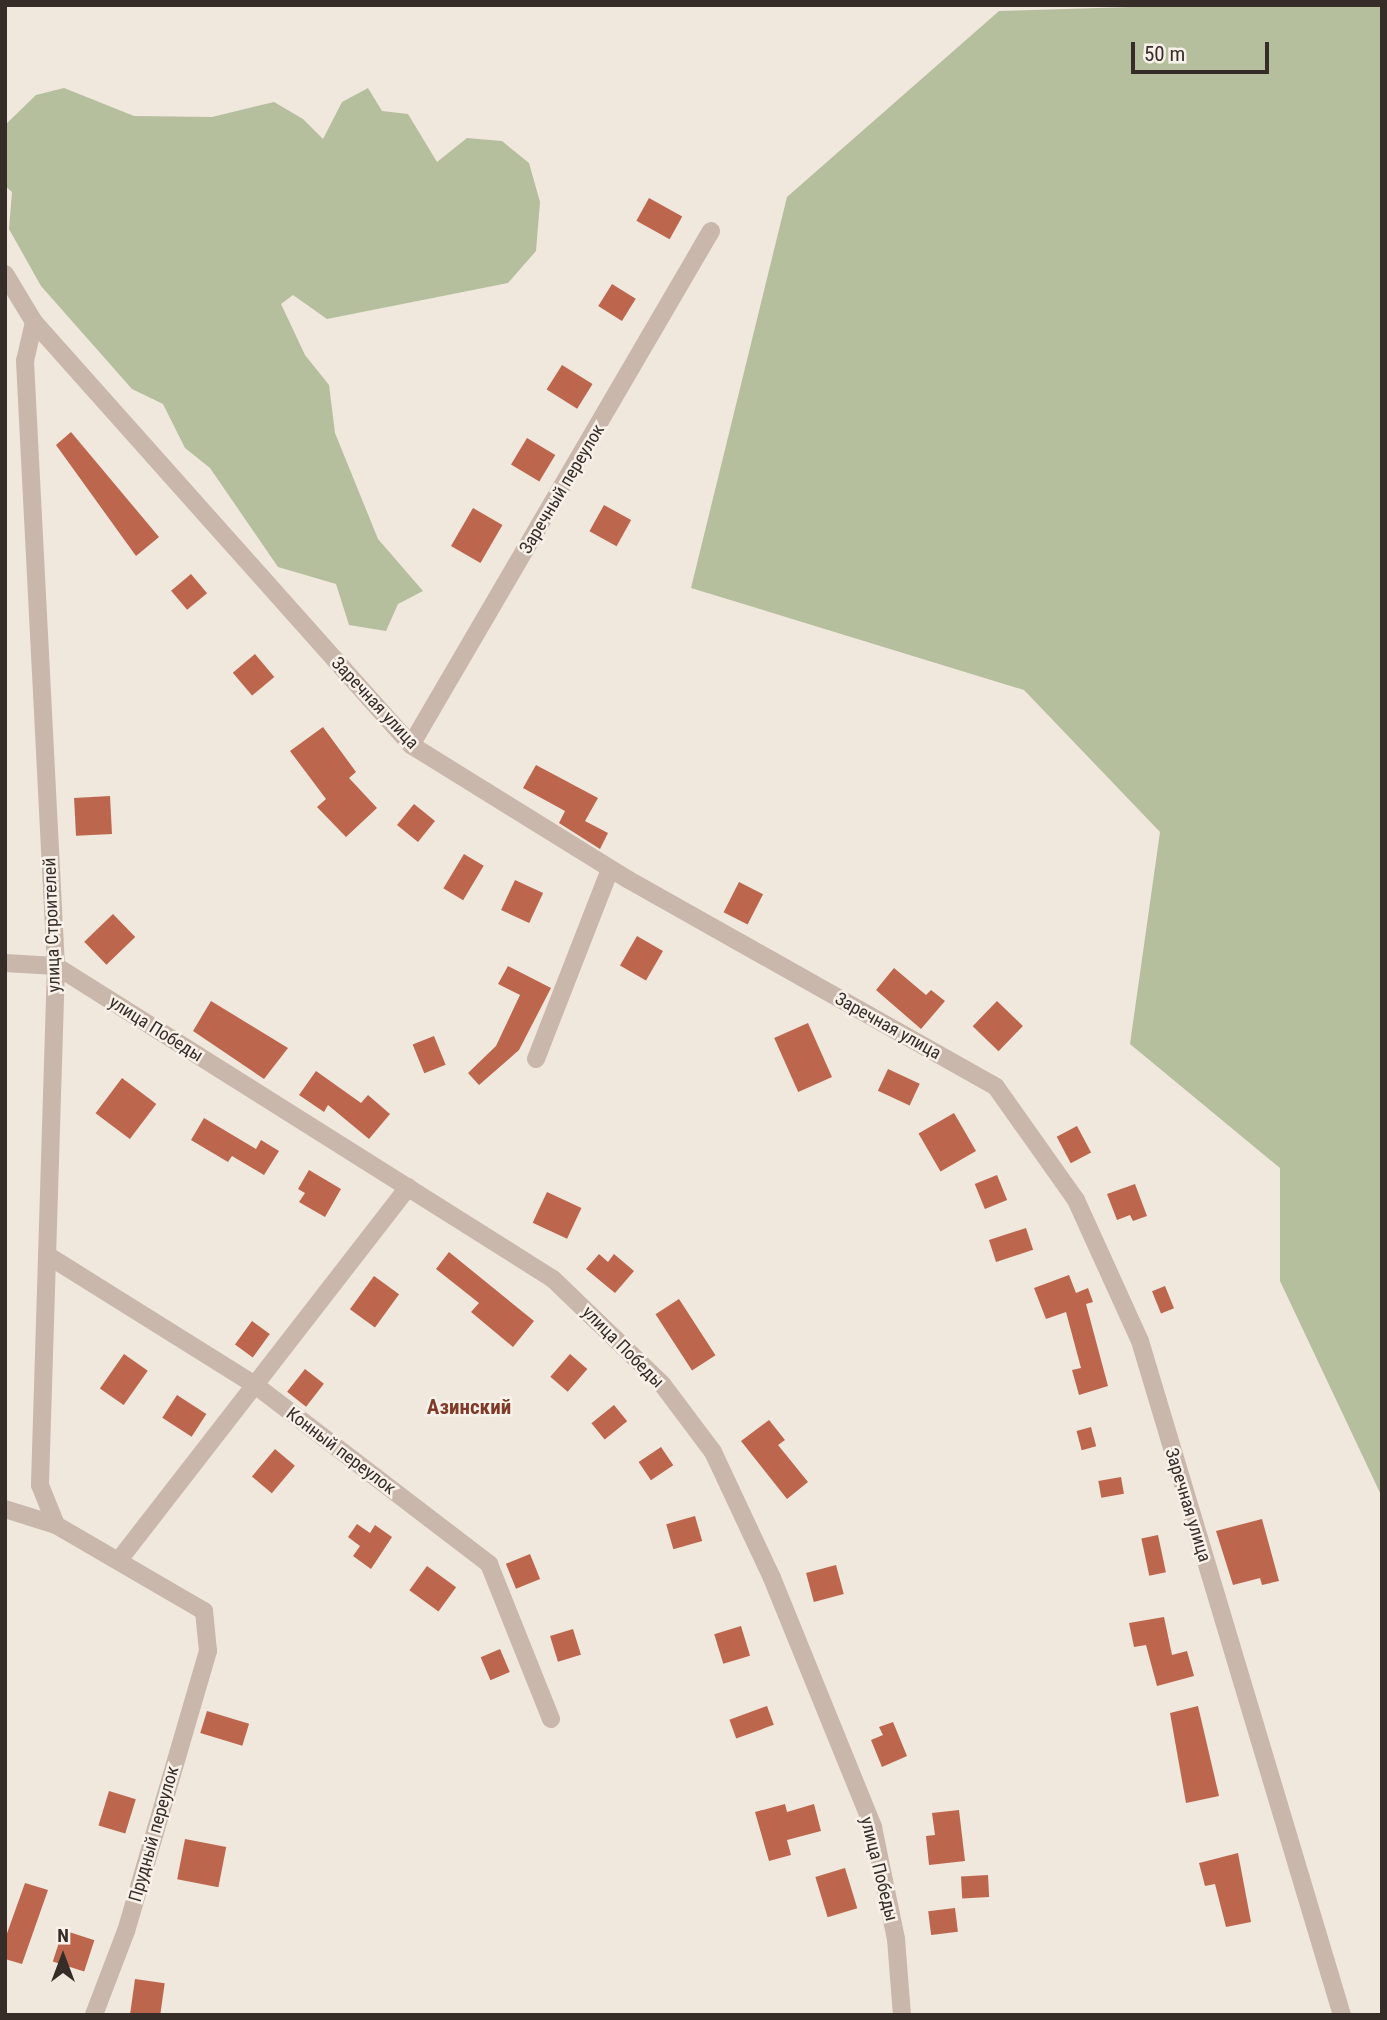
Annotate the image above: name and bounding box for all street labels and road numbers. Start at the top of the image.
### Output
street label: Заречный переулок [515,420,609,558]
street label: Заречная улица [327,652,423,754]
street label: улица Строителей [39,857,65,993]
street label: Заречная улица [831,988,945,1064]
street label: улица Победы [105,992,207,1066]
street label: улица Победы [578,1302,668,1392]
street label: Конный переулок [282,1403,400,1499]
street label: Заречная улица [1160,1445,1216,1565]
street label: Прудный переулок [124,1764,184,1904]
street label: улица Победы [856,1815,902,1923]

